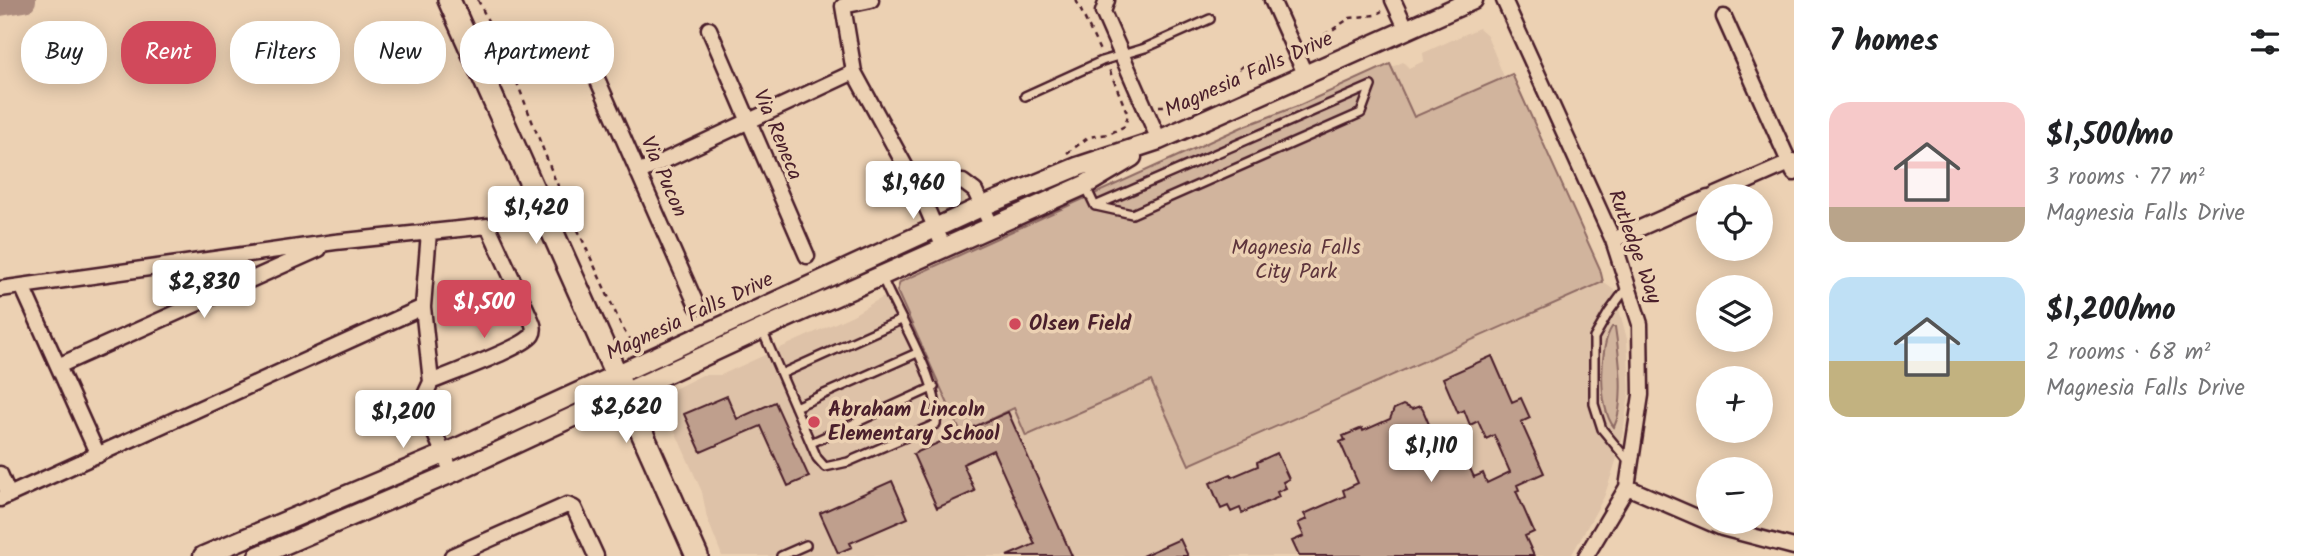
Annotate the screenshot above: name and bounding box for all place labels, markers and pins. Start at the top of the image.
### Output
pin: $1,960 [856,162,970,221]
pin: $1,420 [479,187,593,246]
pin: $2,830 [147,260,261,320]
pin: $1,500 [427,280,541,340]
place label: Olsen Field [1029,308,1132,341]
marker: Olsen Field [1007,316,1023,332]
pin: $2,620 [569,386,683,445]
pin: $1,200 [346,391,460,450]
place label: Abraham Lincoln Elementary School [828,394,1000,451]
marker: Abraham Lincoln Elementary School [806,414,822,430]
pin: $1,110 [1374,424,1488,484]

